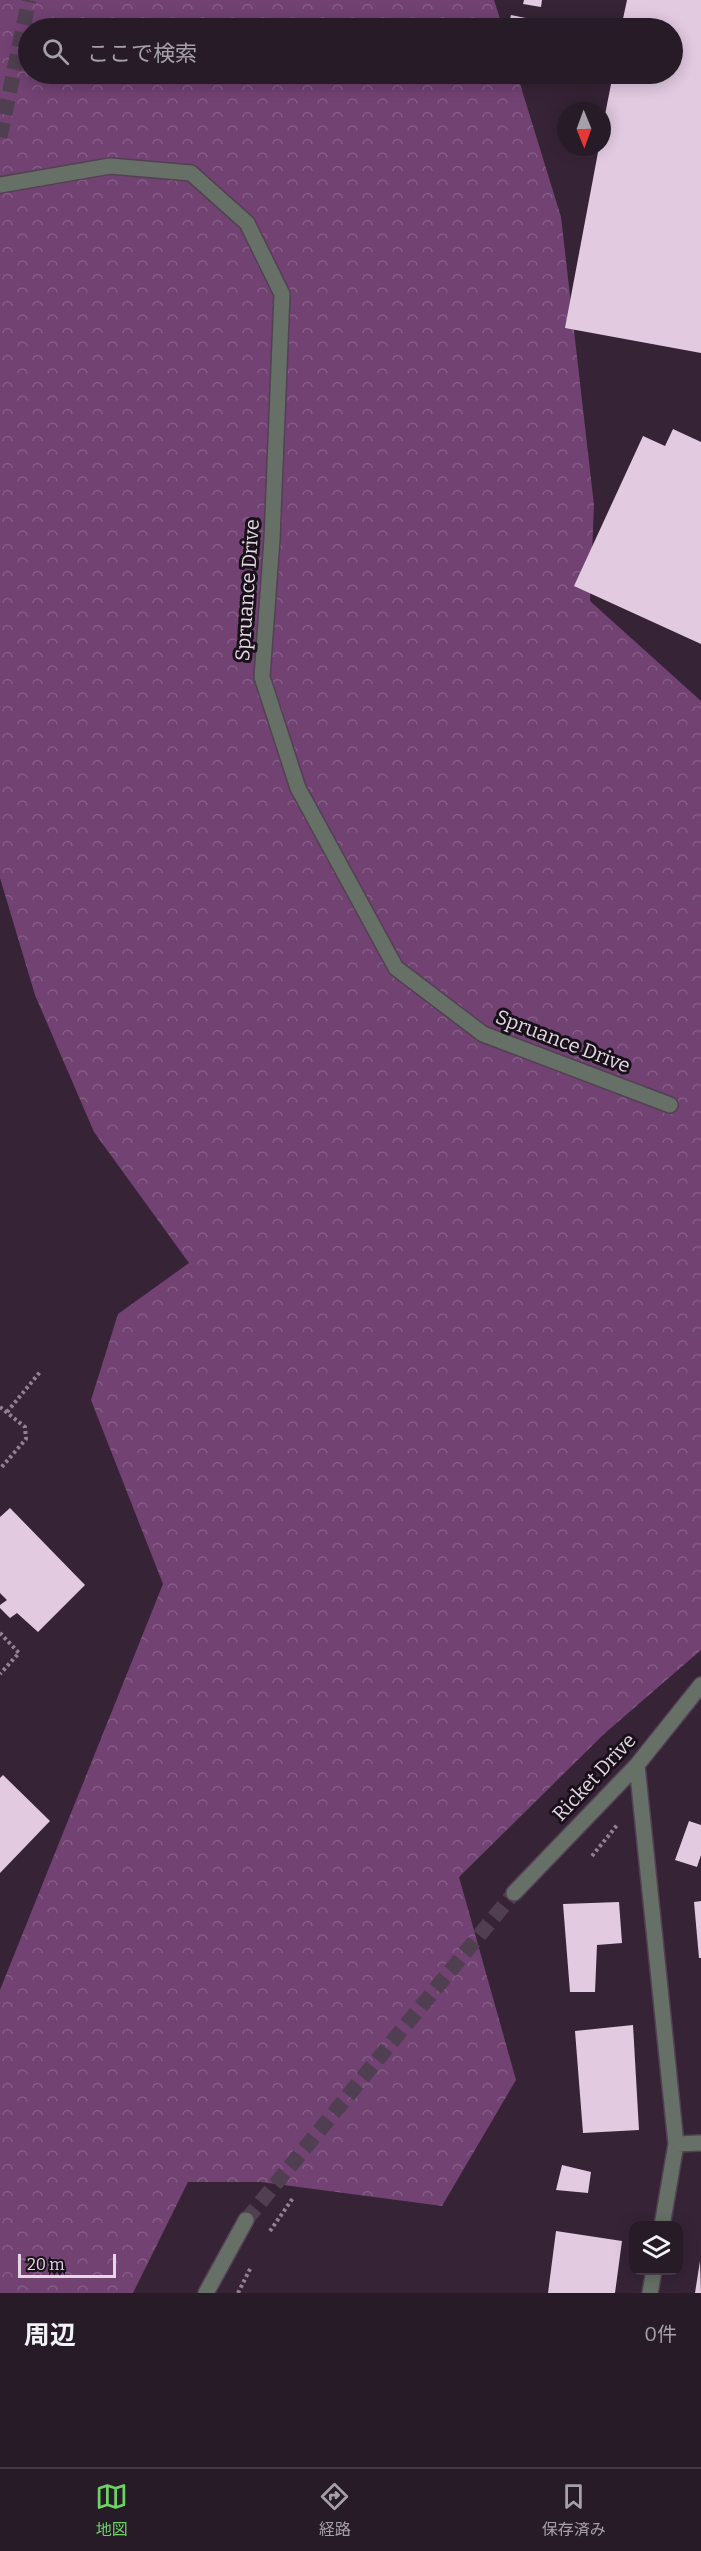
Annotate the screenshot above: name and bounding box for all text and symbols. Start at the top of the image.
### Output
search box [18,18,683,84]
icon: search [39,35,72,68]
text: ここで検索 [87,40,197,67]
north arrow [557,102,611,156]
street label: Spruance Drive [230,518,264,662]
street label: Spruance Drive [492,1004,634,1078]
street label: Ricket Drive [547,1728,641,1826]
map controls [629,2221,683,2275]
button: layers [629,2221,683,2275]
scale bar [18,2251,116,2278]
text: 20 m [27,2255,64,2274]
text: 周辺 [24,2320,76,2351]
text: 0件 [644,2322,677,2346]
tab: 地図 [95,2480,128,2540]
tab: 経路 [318,2480,351,2540]
tab: 保存済み [542,2480,606,2540]

